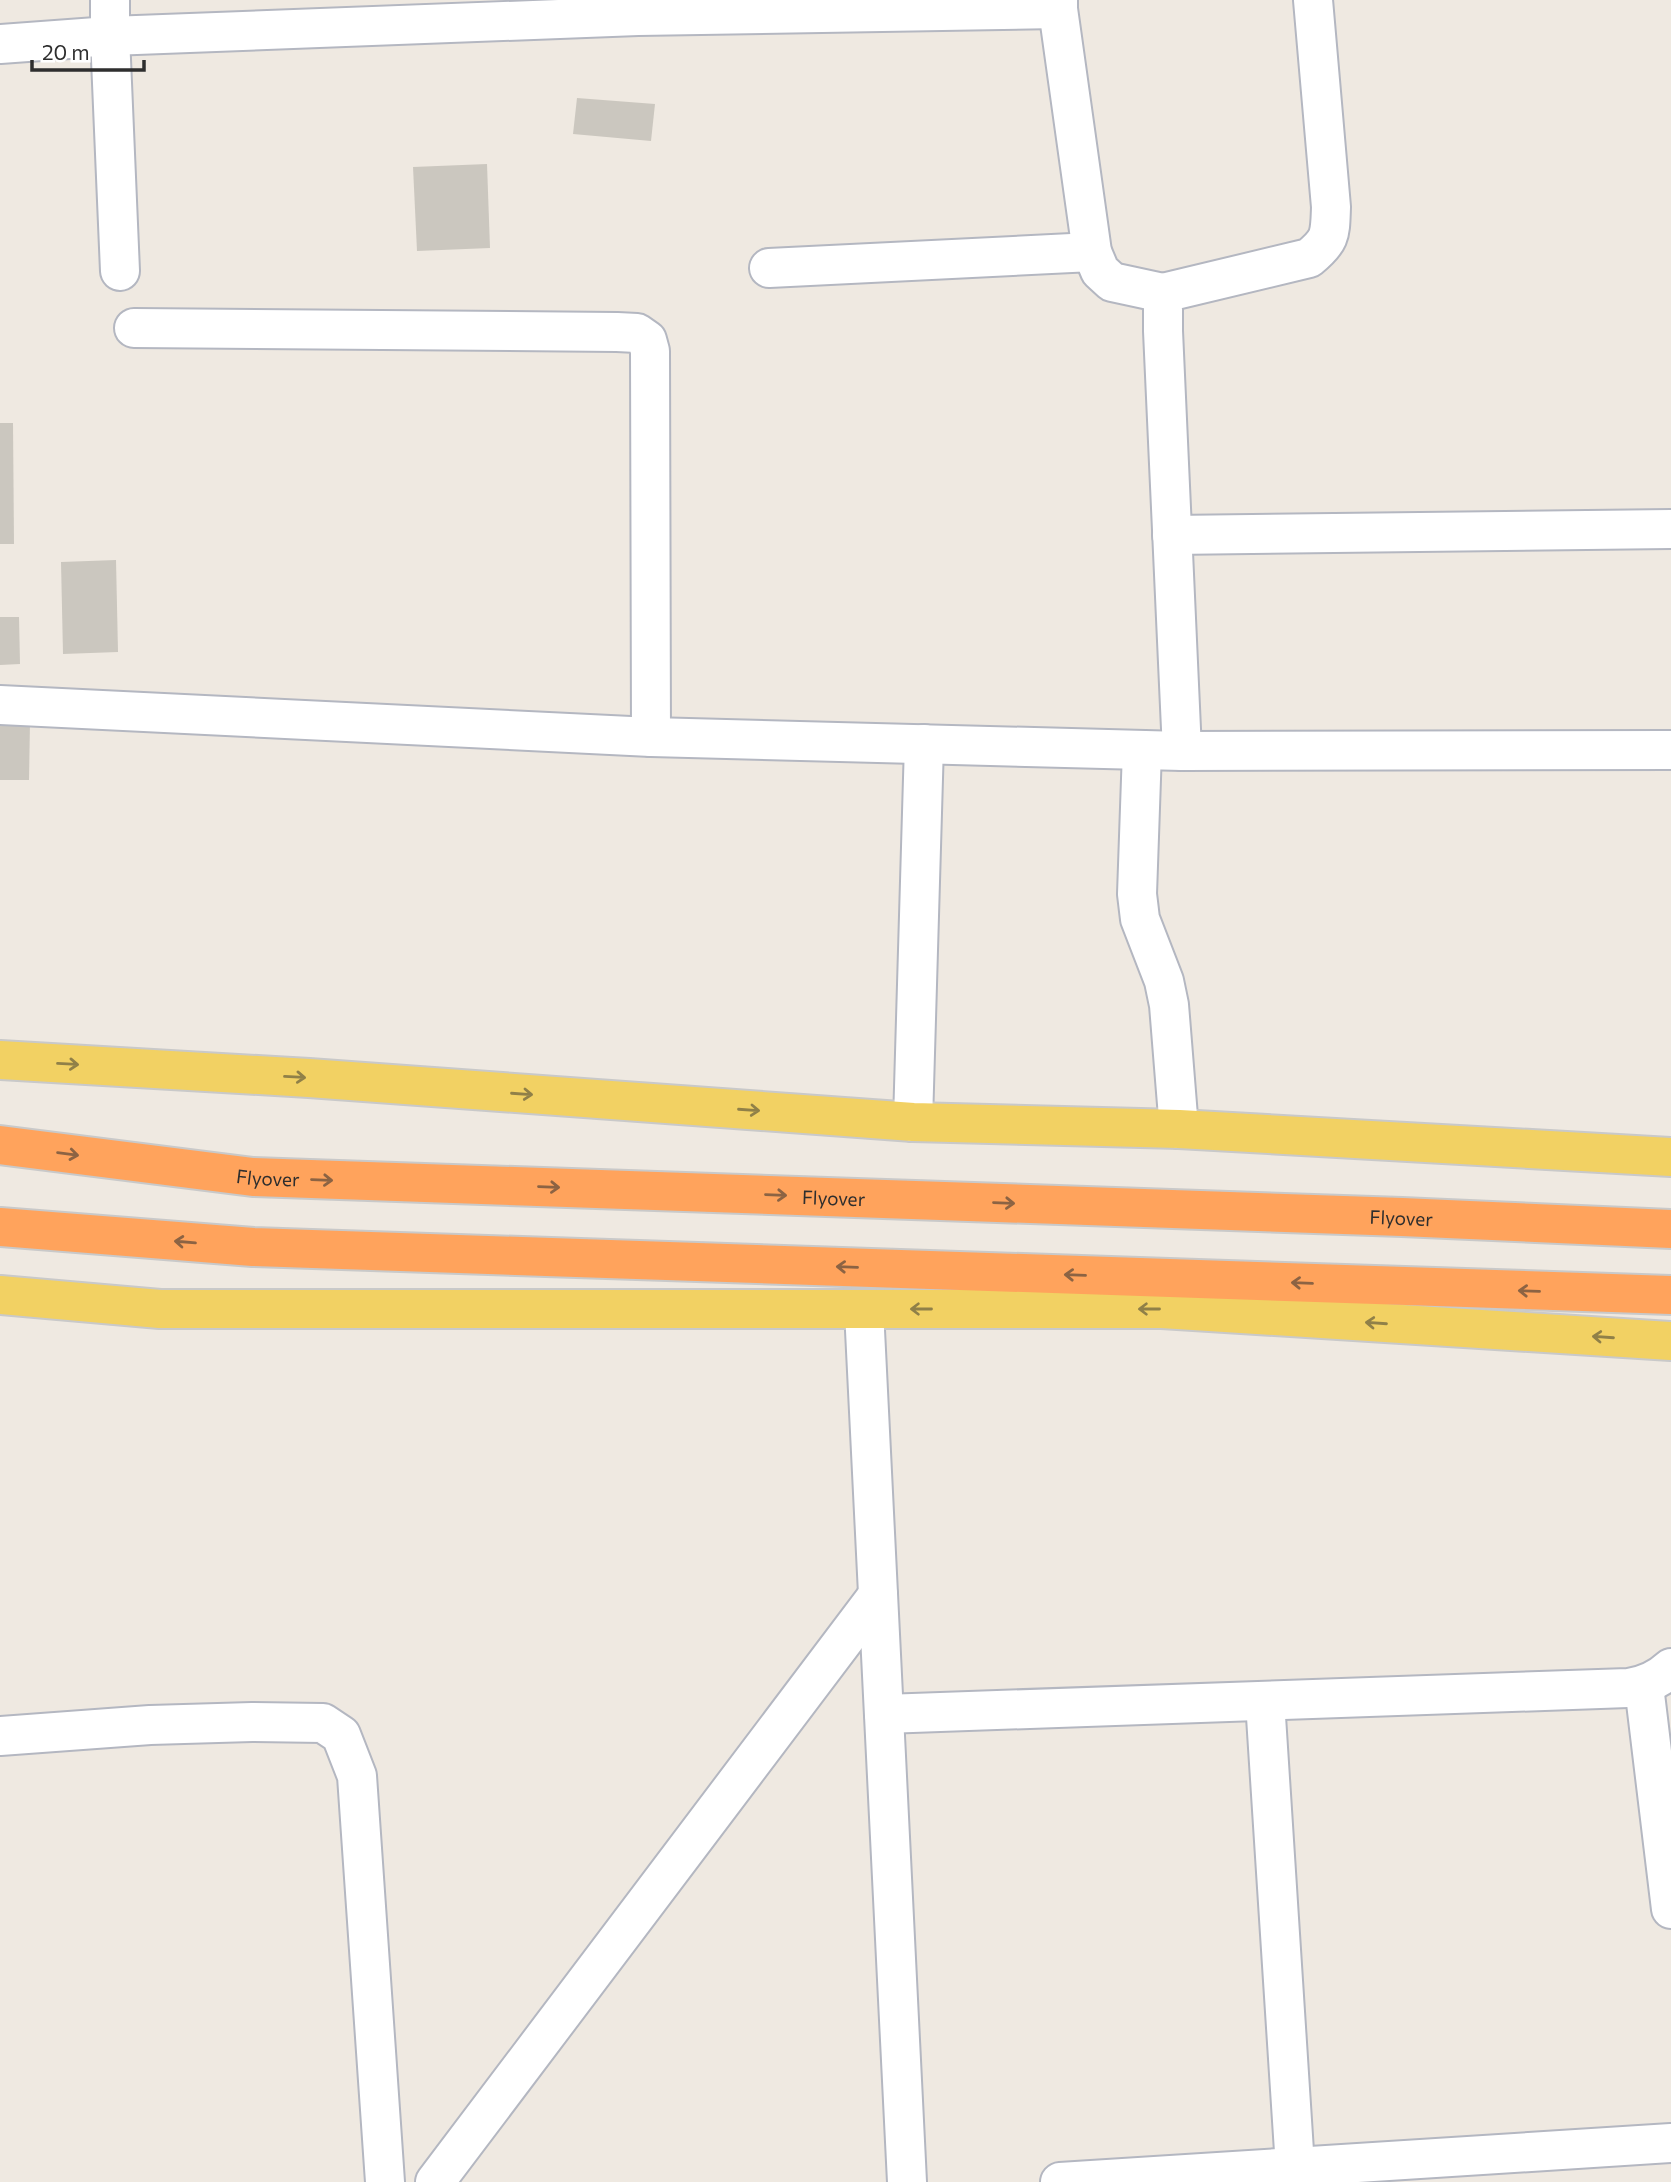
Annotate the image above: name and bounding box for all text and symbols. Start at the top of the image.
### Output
scale bar [32,28,144,72]
text: 20 m [42,39,90,64]
one-way arrow [56,1058,79,1071]
one-way arrow [283,1071,306,1084]
one-way arrow [510,1088,533,1101]
one-way arrow [737,1104,760,1117]
one-way arrow [56,1147,79,1160]
street label: Flyover [235,1163,300,1190]
one-way arrow [310,1173,333,1186]
one-way arrow [537,1181,560,1194]
street label: Flyover [802,1185,866,1210]
one-way arrow [765,1189,788,1202]
one-way arrow [992,1197,1015,1210]
street label: Flyover [1369,1204,1434,1230]
one-way arrow [174,1235,197,1248]
one-way arrow [836,1261,859,1274]
one-way arrow [1063,1268,1086,1282]
one-way arrow [1291,1276,1314,1289]
one-way arrow [1518,1284,1541,1297]
one-way arrow [910,1302,933,1316]
one-way arrow [1137,1302,1160,1316]
one-way arrow [1365,1316,1388,1329]
one-way arrow [1592,1330,1615,1343]

